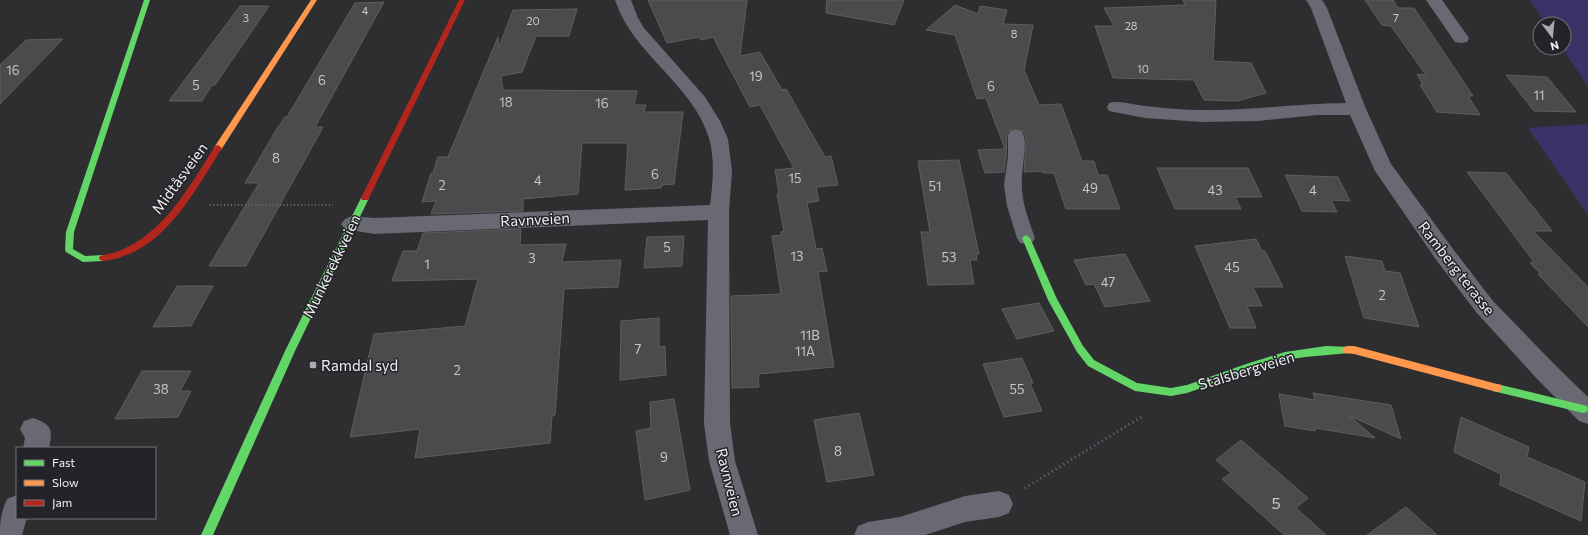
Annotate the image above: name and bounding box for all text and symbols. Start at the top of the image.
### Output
house number: 4 [362,4,369,17]
house number: 3 [243,11,249,24]
house number: 7 [1393,11,1399,24]
house number: 20 [526,14,540,27]
north arrow [1532,16,1572,56]
house number: 28 [1125,19,1138,32]
house number: 8 [1011,27,1018,40]
text: N [1549,39,1561,53]
house number: 16 [6,62,20,78]
house number: 10 [1137,62,1149,75]
house number: 19 [749,68,763,84]
house number: 6 [318,72,326,88]
house number: 5 [192,77,200,93]
house number: 6 [987,78,995,94]
house number: 11 [1533,87,1545,103]
house number: 18 [499,94,513,110]
house number: 16 [595,95,609,111]
street label: Midtåsveien [147,139,211,217]
house number: 8 [272,150,280,166]
house number: 6 [651,166,659,182]
house number: 15 [788,170,802,186]
house number: 4 [534,172,542,188]
house number: 2 [438,177,446,193]
house number: 51 [928,178,942,194]
house number: 49 [1082,180,1098,196]
house number: 43 [1207,182,1223,198]
house number: 4 [1309,182,1317,198]
street label: Ravnveien [500,208,570,230]
street label: Munkerekkveien [298,211,364,321]
street label: Ramberg terasse [1415,218,1499,318]
house number: 5 [663,239,671,255]
house number: 13 [791,248,803,264]
house number: 53 [942,249,956,265]
house number: 3 [528,250,536,266]
house number: 1 [424,256,430,272]
house number: 45 [1224,259,1240,275]
house number: 47 [1101,274,1115,290]
house number: 2 [1378,287,1386,303]
house number: 11B [800,327,820,343]
house number: 7 [635,341,642,357]
house number: 11A [795,343,815,359]
street label: Stalsbergveien [1196,347,1296,393]
place label: Ramdal syd [321,356,398,374]
marker: Ramdal syd [308,360,318,370]
house number: 2 [453,362,461,378]
house number: 38 [153,381,169,397]
house number: 55 [1010,381,1024,397]
house number: 8 [834,443,842,459]
street label: Ravnveien [713,446,747,518]
legend [16,447,156,519]
house number: 9 [660,449,668,465]
text: Fast [52,455,75,469]
text: Slow [52,475,79,489]
house number: 5 [1271,493,1281,512]
text: Jam [52,495,72,510]

